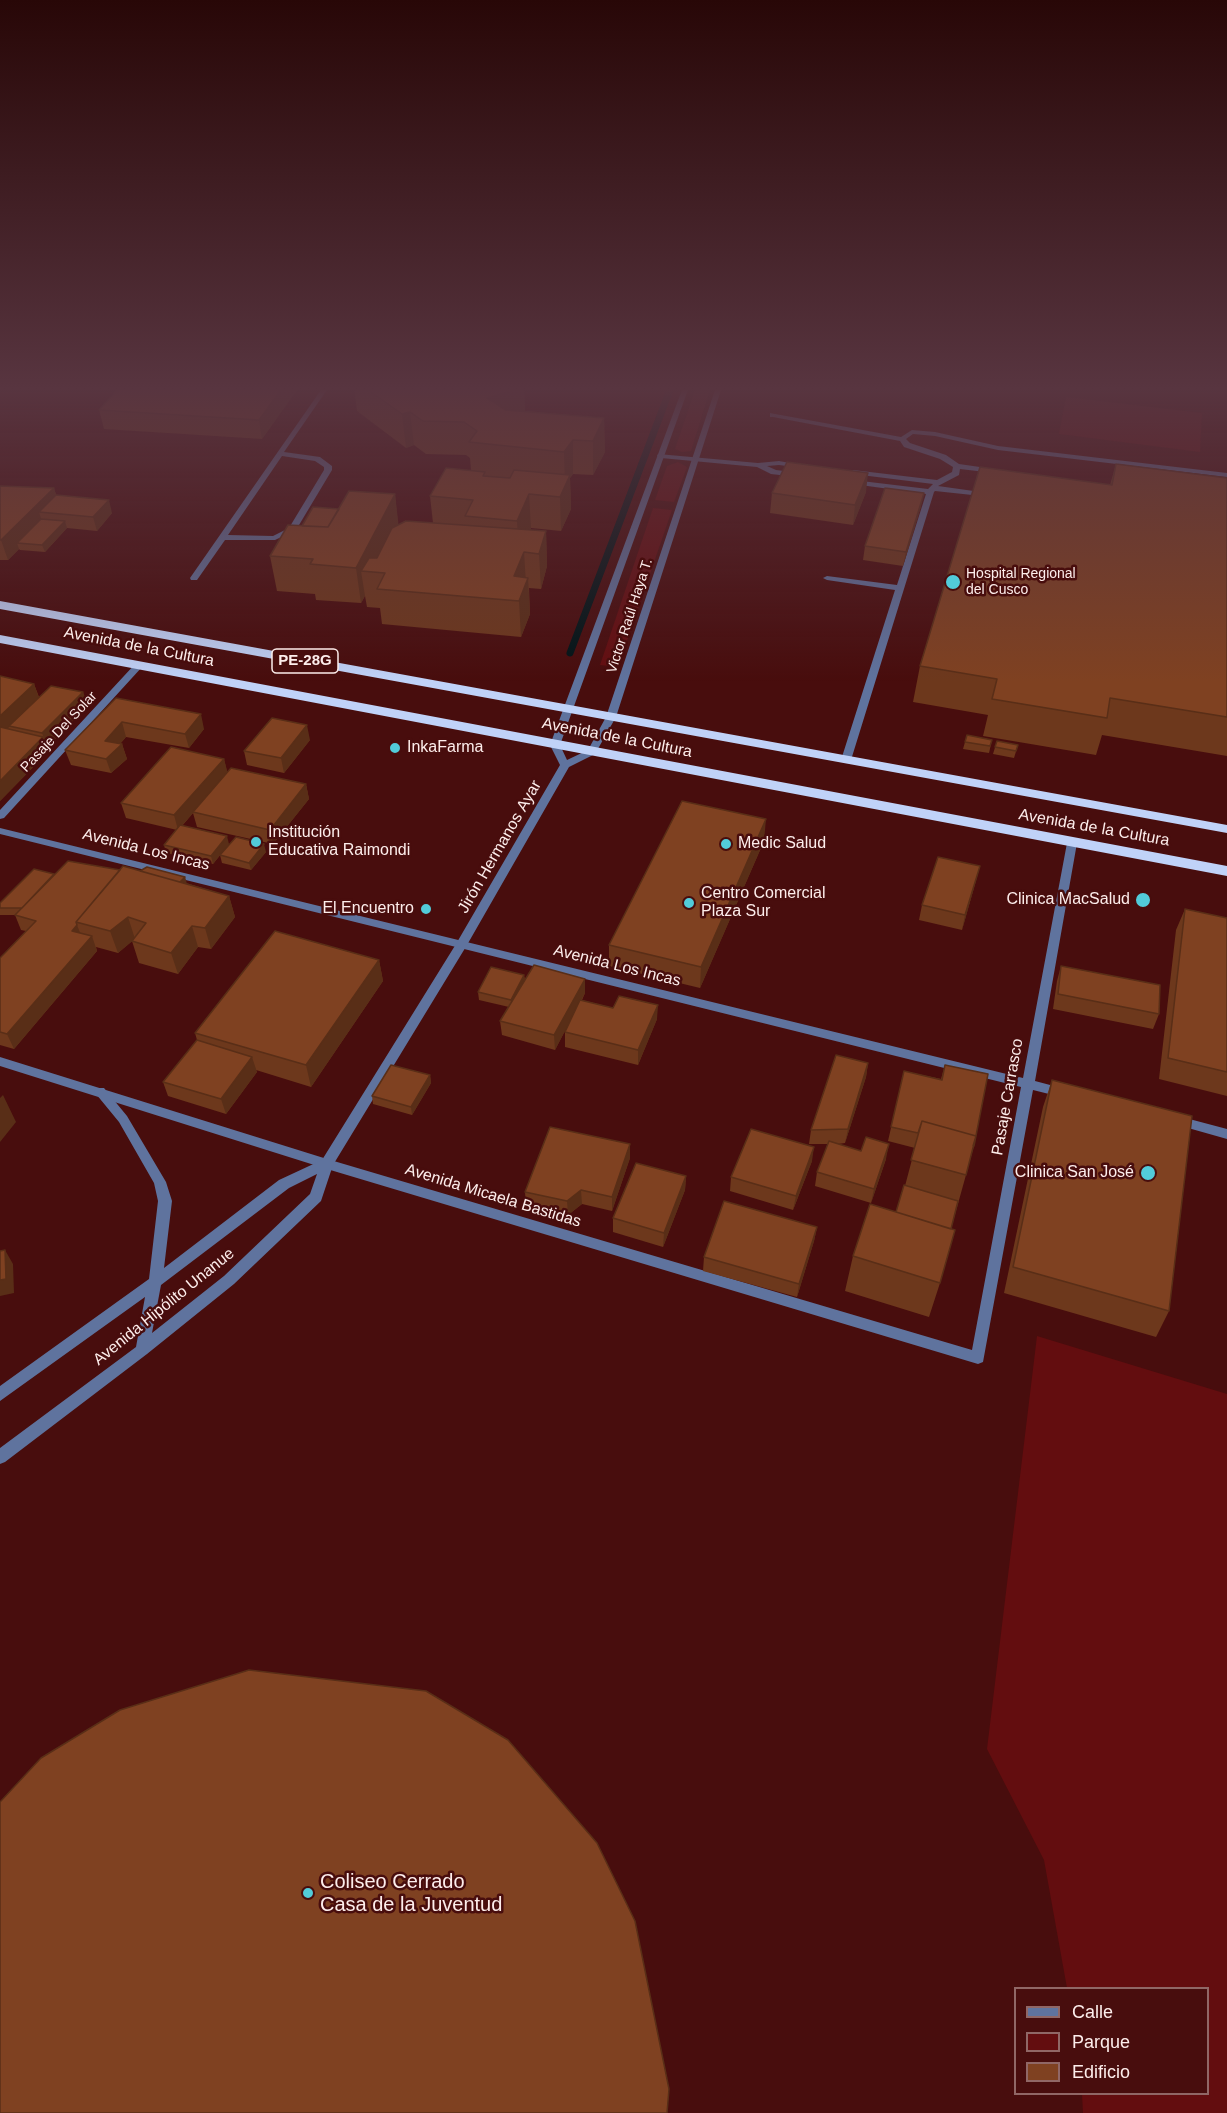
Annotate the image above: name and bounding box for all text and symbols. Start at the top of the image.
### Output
street label: Victor Raúl Haya T. [604,557,656,675]
place label: Hospital Regional del Cusco [966,566,1076,598]
marker: Hospital Regional del Cusco [944,573,962,591]
street label: Avenida de la Cultura [62,623,216,671]
road number: PE-28G [272,649,338,673]
street label: Pasaje Del Solar [17,688,101,776]
street label: Avenida de la Cultura [540,714,694,762]
place label: InkaFarma [407,738,483,758]
marker: InkaFarma [388,741,402,755]
street label: Jirón Hermanos Ayar [454,777,546,917]
street label: Avenida de la Cultura [1017,805,1171,851]
place label: Institución Educativa Raimondi [268,823,410,861]
street label: Avenida Los Incas [80,825,212,875]
place label: Medic Salud [738,834,826,854]
marker: Institución Educativa Raimondi [249,835,263,849]
marker: Medic Salud [719,837,733,851]
place label: Centro Comercial Plaza Sur [701,884,825,922]
place label: Clinica MacSalud [1006,890,1130,910]
marker: Clinica MacSalud [1134,891,1152,909]
marker: Centro Comercial Plaza Sur [682,896,696,910]
place label: El Encuentro [322,899,414,919]
marker: El Encuentro [419,902,433,916]
street label: Avenida Los Incas [551,941,683,991]
street label: Pasaje Carrasco [988,1037,1028,1157]
street label: Avenida Micaela Bastidas [403,1160,583,1232]
place label: Clinica San José [1015,1163,1134,1183]
marker: Clinica San José [1139,1164,1157,1182]
street label: Avenida Hipólito Unanue [90,1244,238,1370]
place label: Coliseo Cerrado Casa de la Juventud [320,1870,502,1917]
marker: Coliseo Cerrado Casa de la Juventud [301,1886,315,1900]
legend [1014,1987,1209,2095]
text: Calle [1072,2002,1113,2022]
text: Parque [1072,2032,1130,2052]
text: Edificio [1072,2062,1130,2082]

